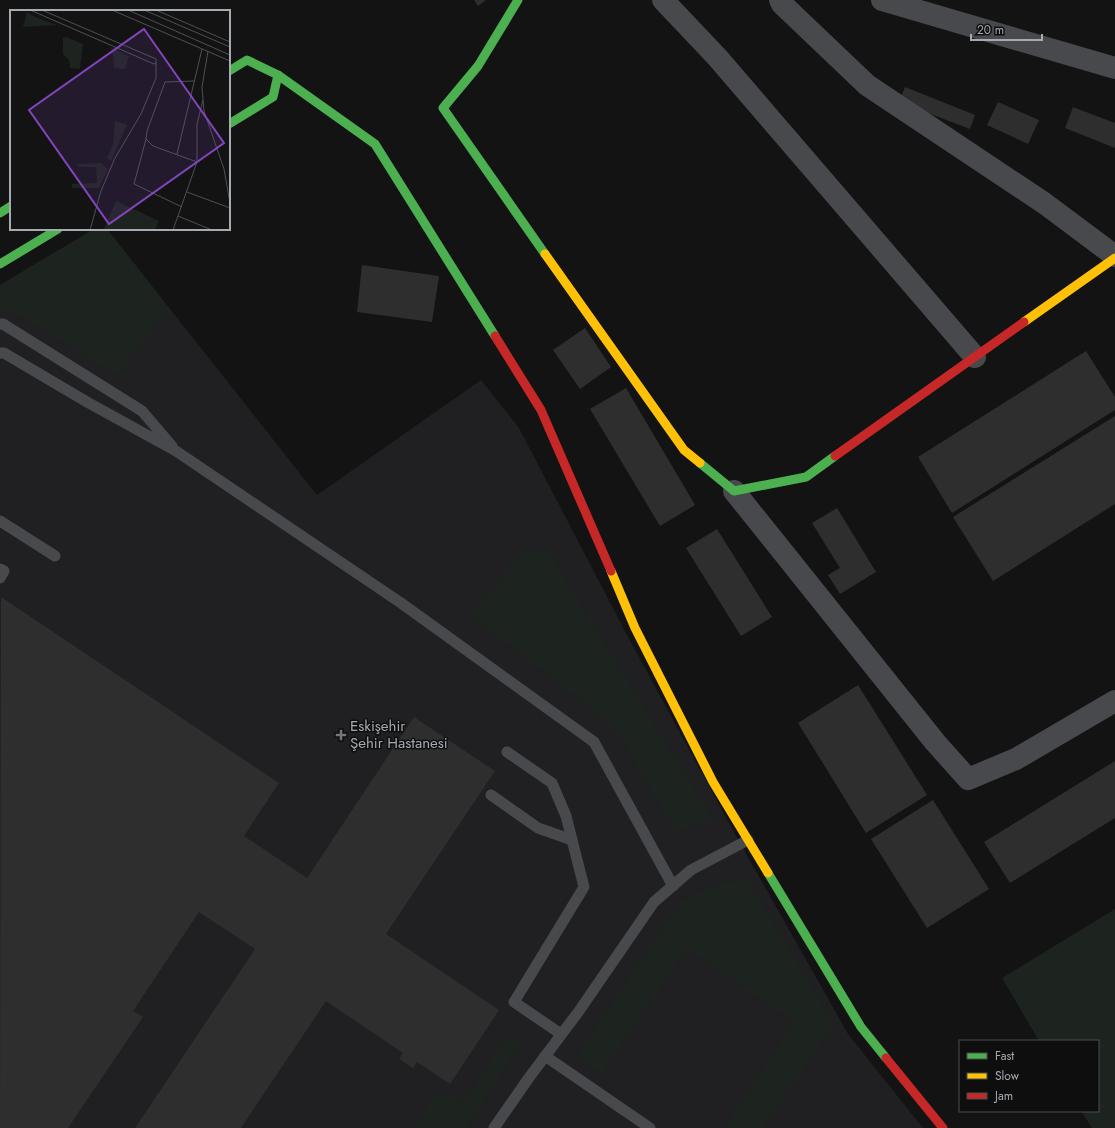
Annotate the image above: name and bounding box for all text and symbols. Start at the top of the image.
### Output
inset map [10,10,230,230]
scale bar [971,16,1042,42]
text: 20 m [977,21,1004,39]
place label: Eskişehir Şehir Hastanesi [350,715,448,754]
marker: Eskişehir Şehir Hastanesi [335,729,347,741]
legend [959,1040,1099,1112]
text: Fast [995,1047,1014,1065]
text: Slow [995,1067,1020,1085]
text: Jam [993,1087,1013,1105]

